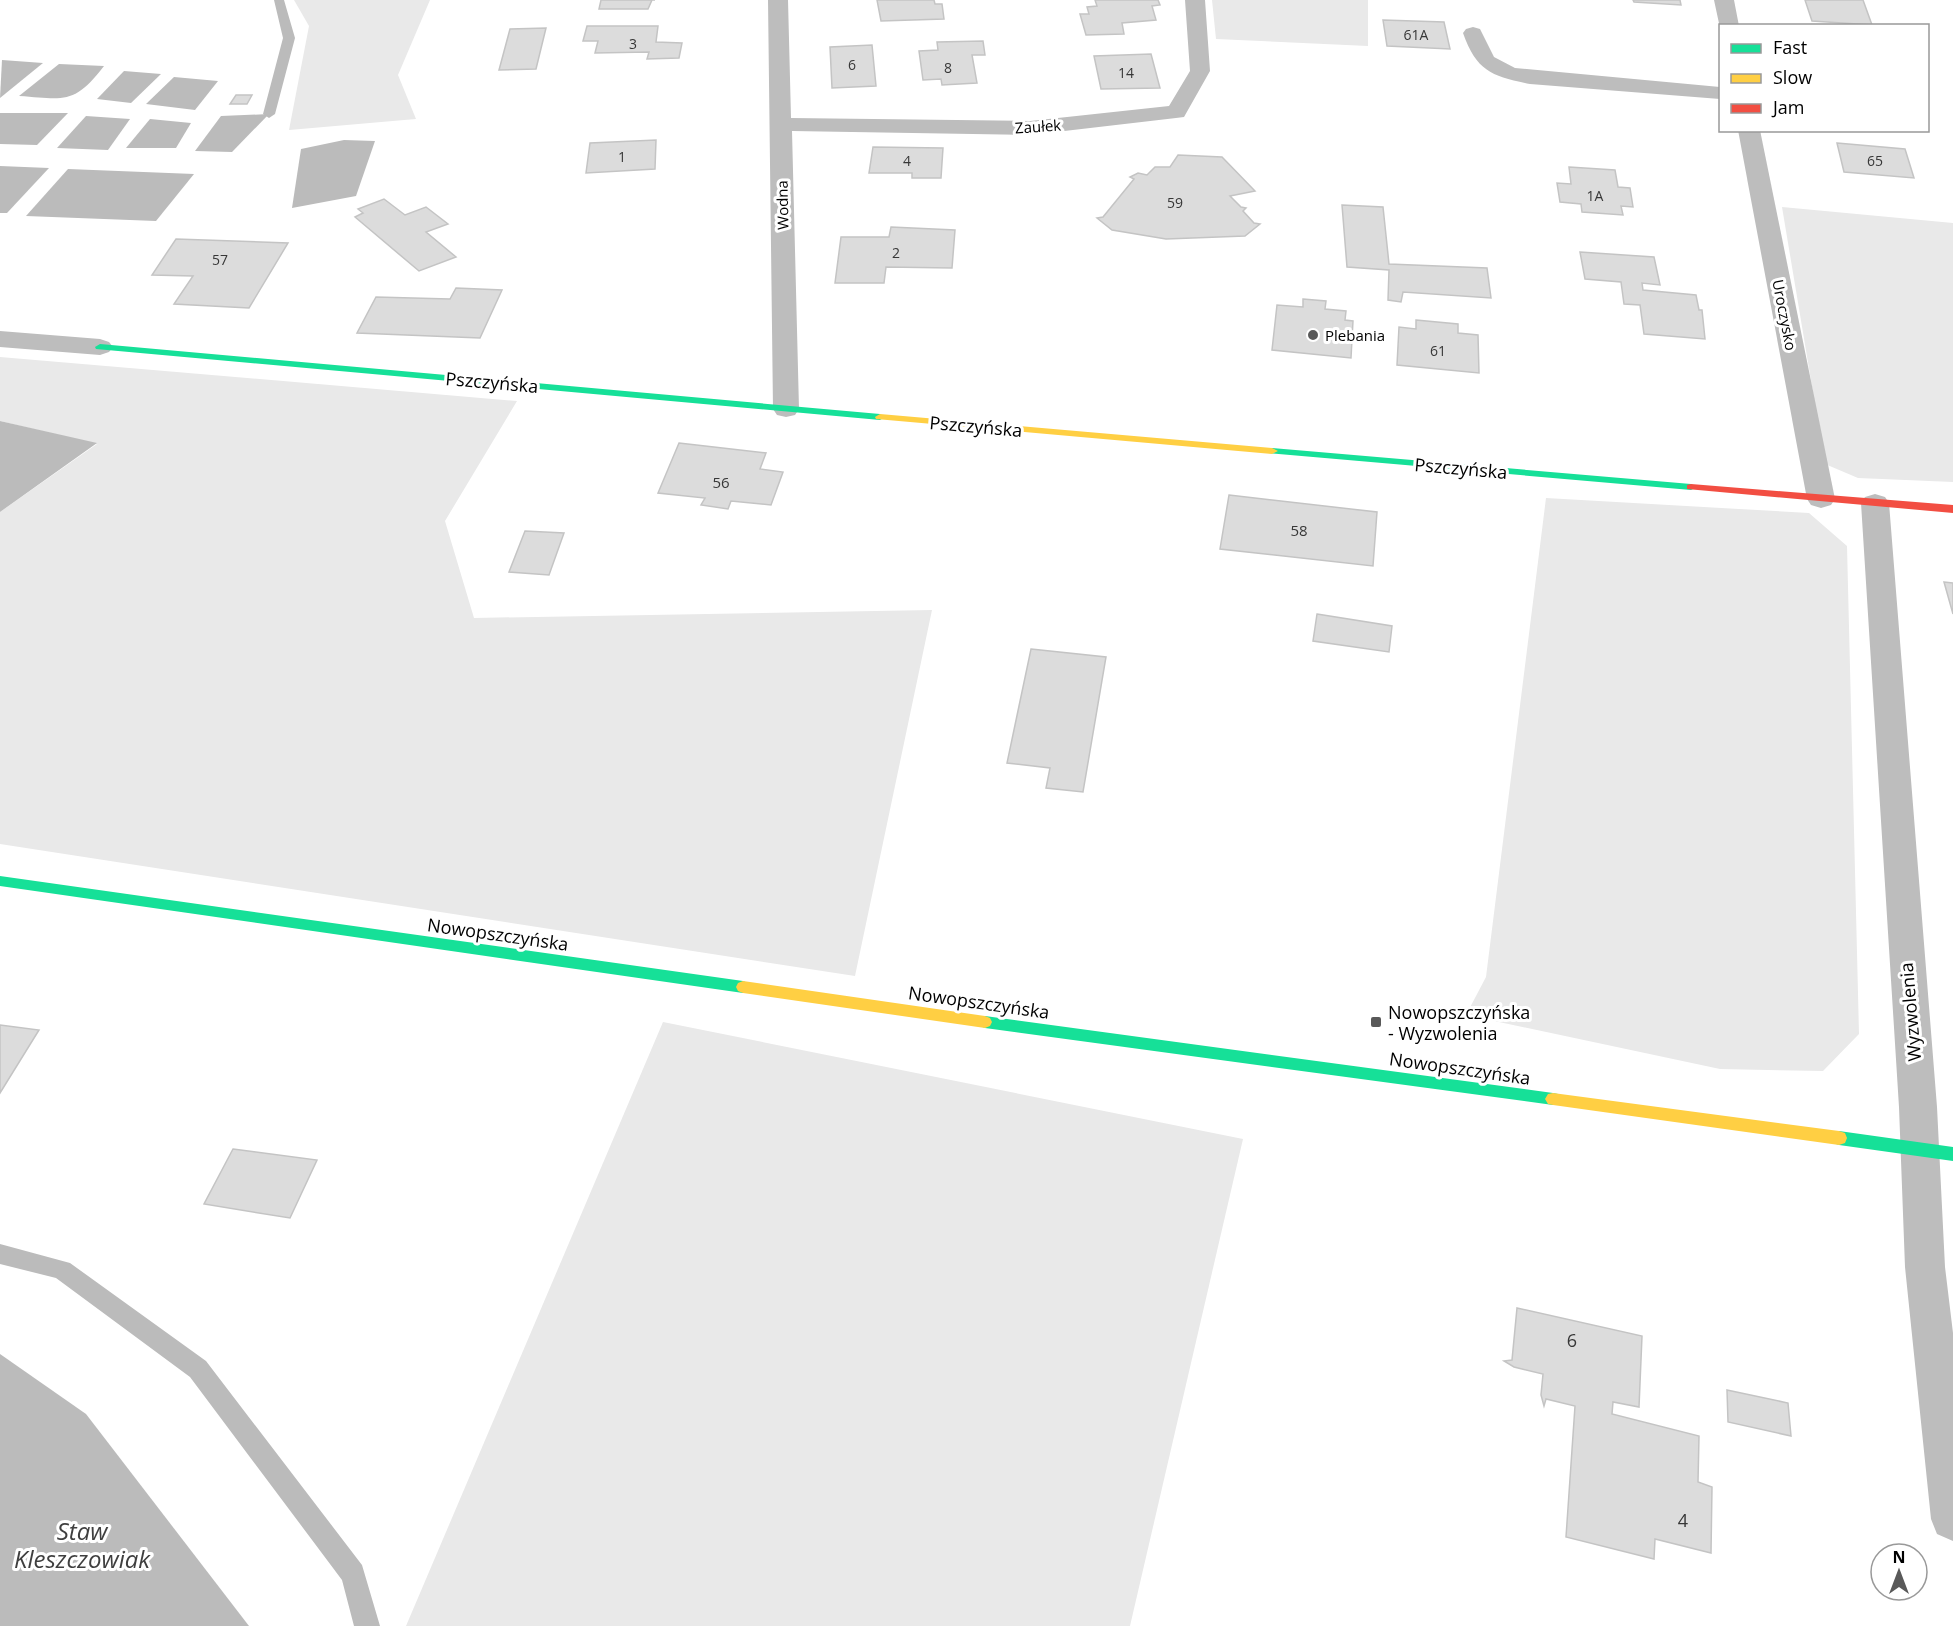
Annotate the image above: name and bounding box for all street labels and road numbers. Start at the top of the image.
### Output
street label: Zaułek [1014,114,1062,138]
street label: Wodna [772,180,792,230]
street label: Uroczysko [1768,278,1802,352]
street label: Pszczyńska [445,366,539,398]
street label: Pszczyńska [929,410,1023,442]
street label: Pszczyńska [1414,452,1508,484]
street label: Nowopszczyńska [426,912,570,956]
street label: Wyzwolenia [1894,962,1926,1062]
street label: Nowopszczyńska [907,980,1051,1024]
street label: Nowopszczyńska [1388,1046,1532,1090]

